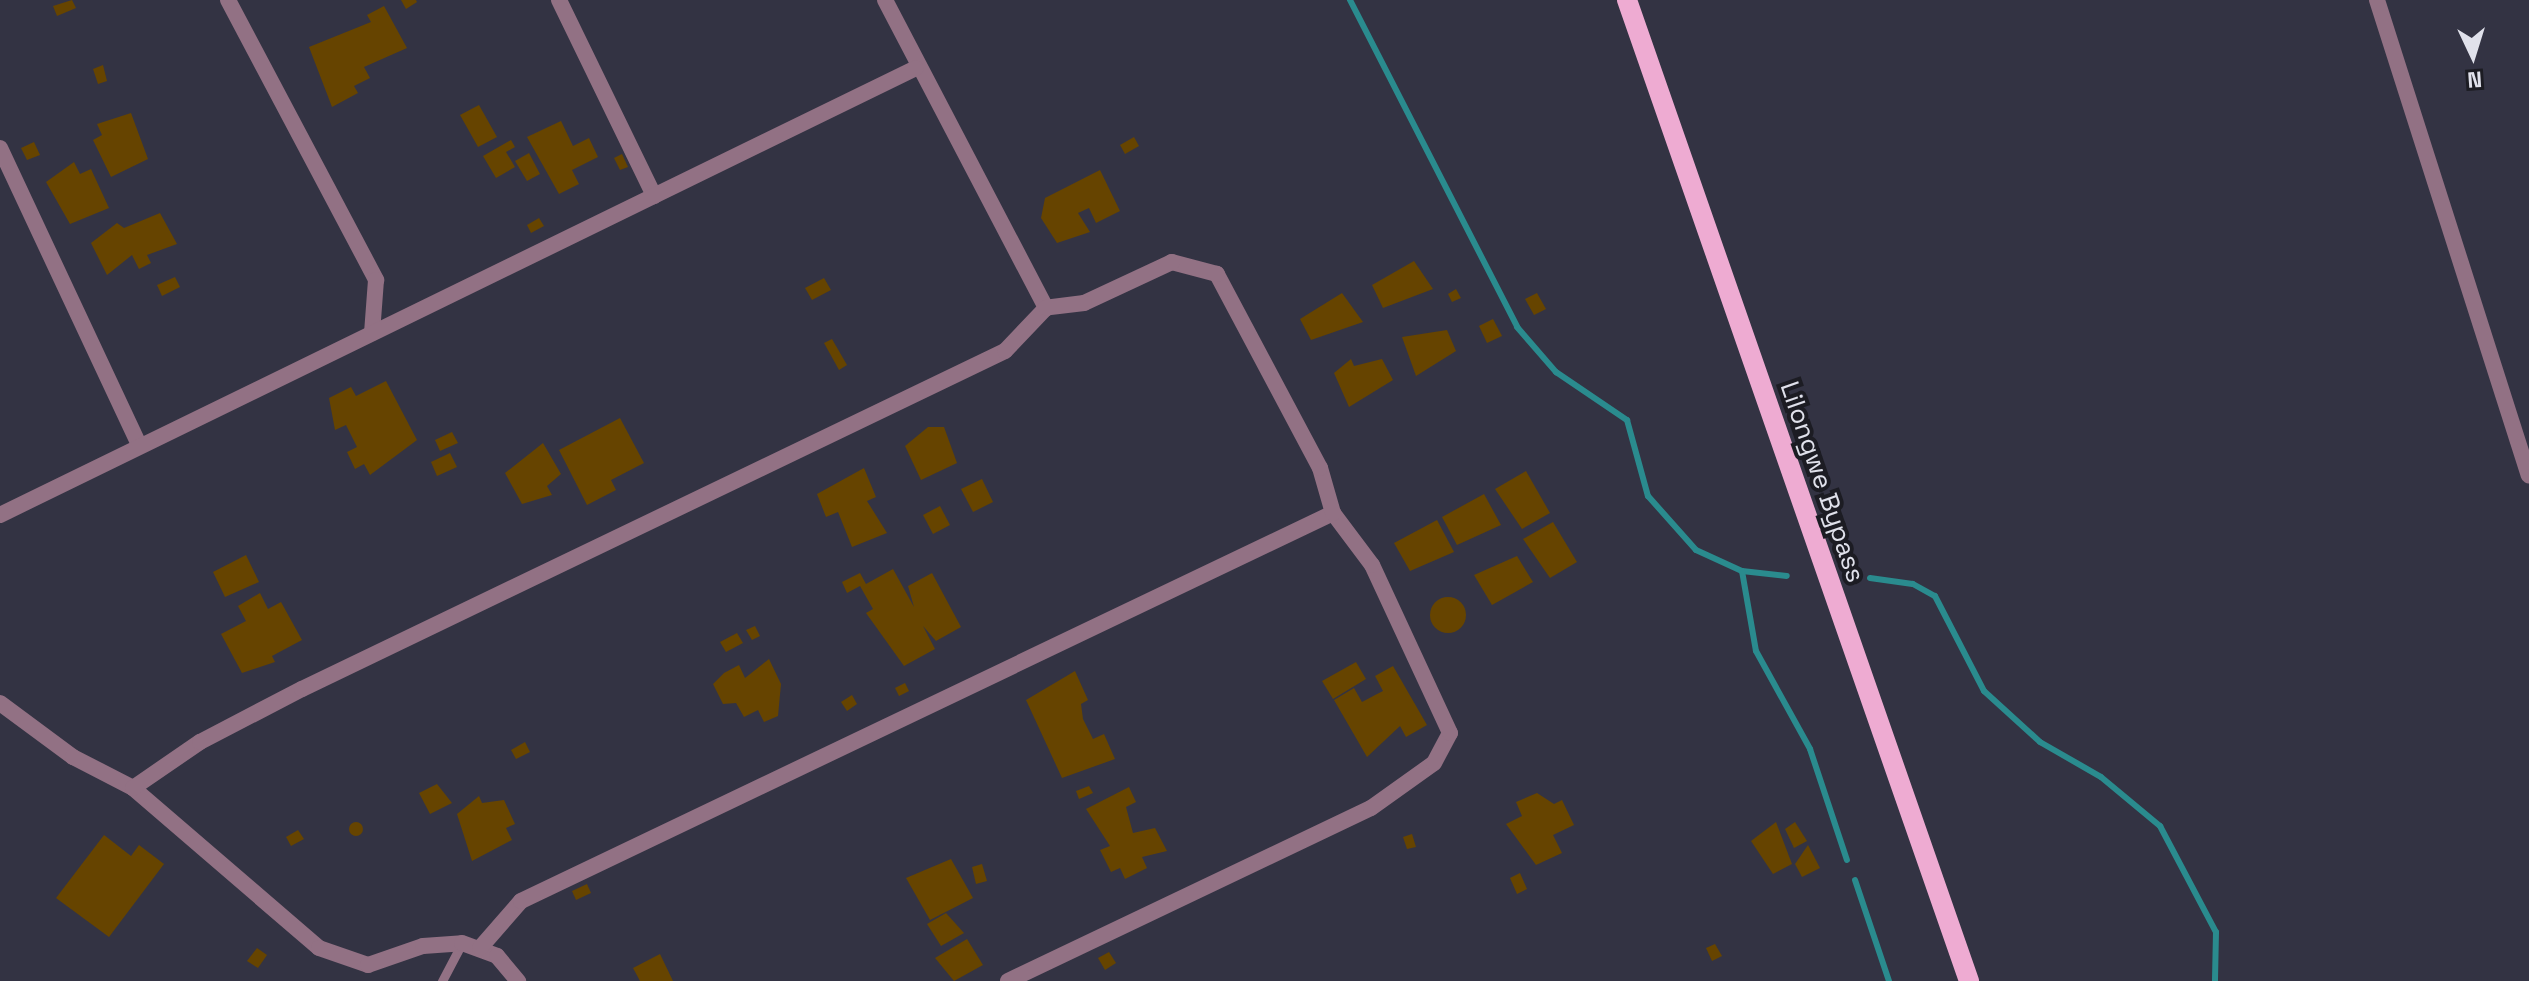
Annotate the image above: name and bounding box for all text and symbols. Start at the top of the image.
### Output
north arrow [2433,16,2513,96]
text: N [2466,65,2483,94]
street label: Lilongwe Bypass [1773,377,1871,587]

